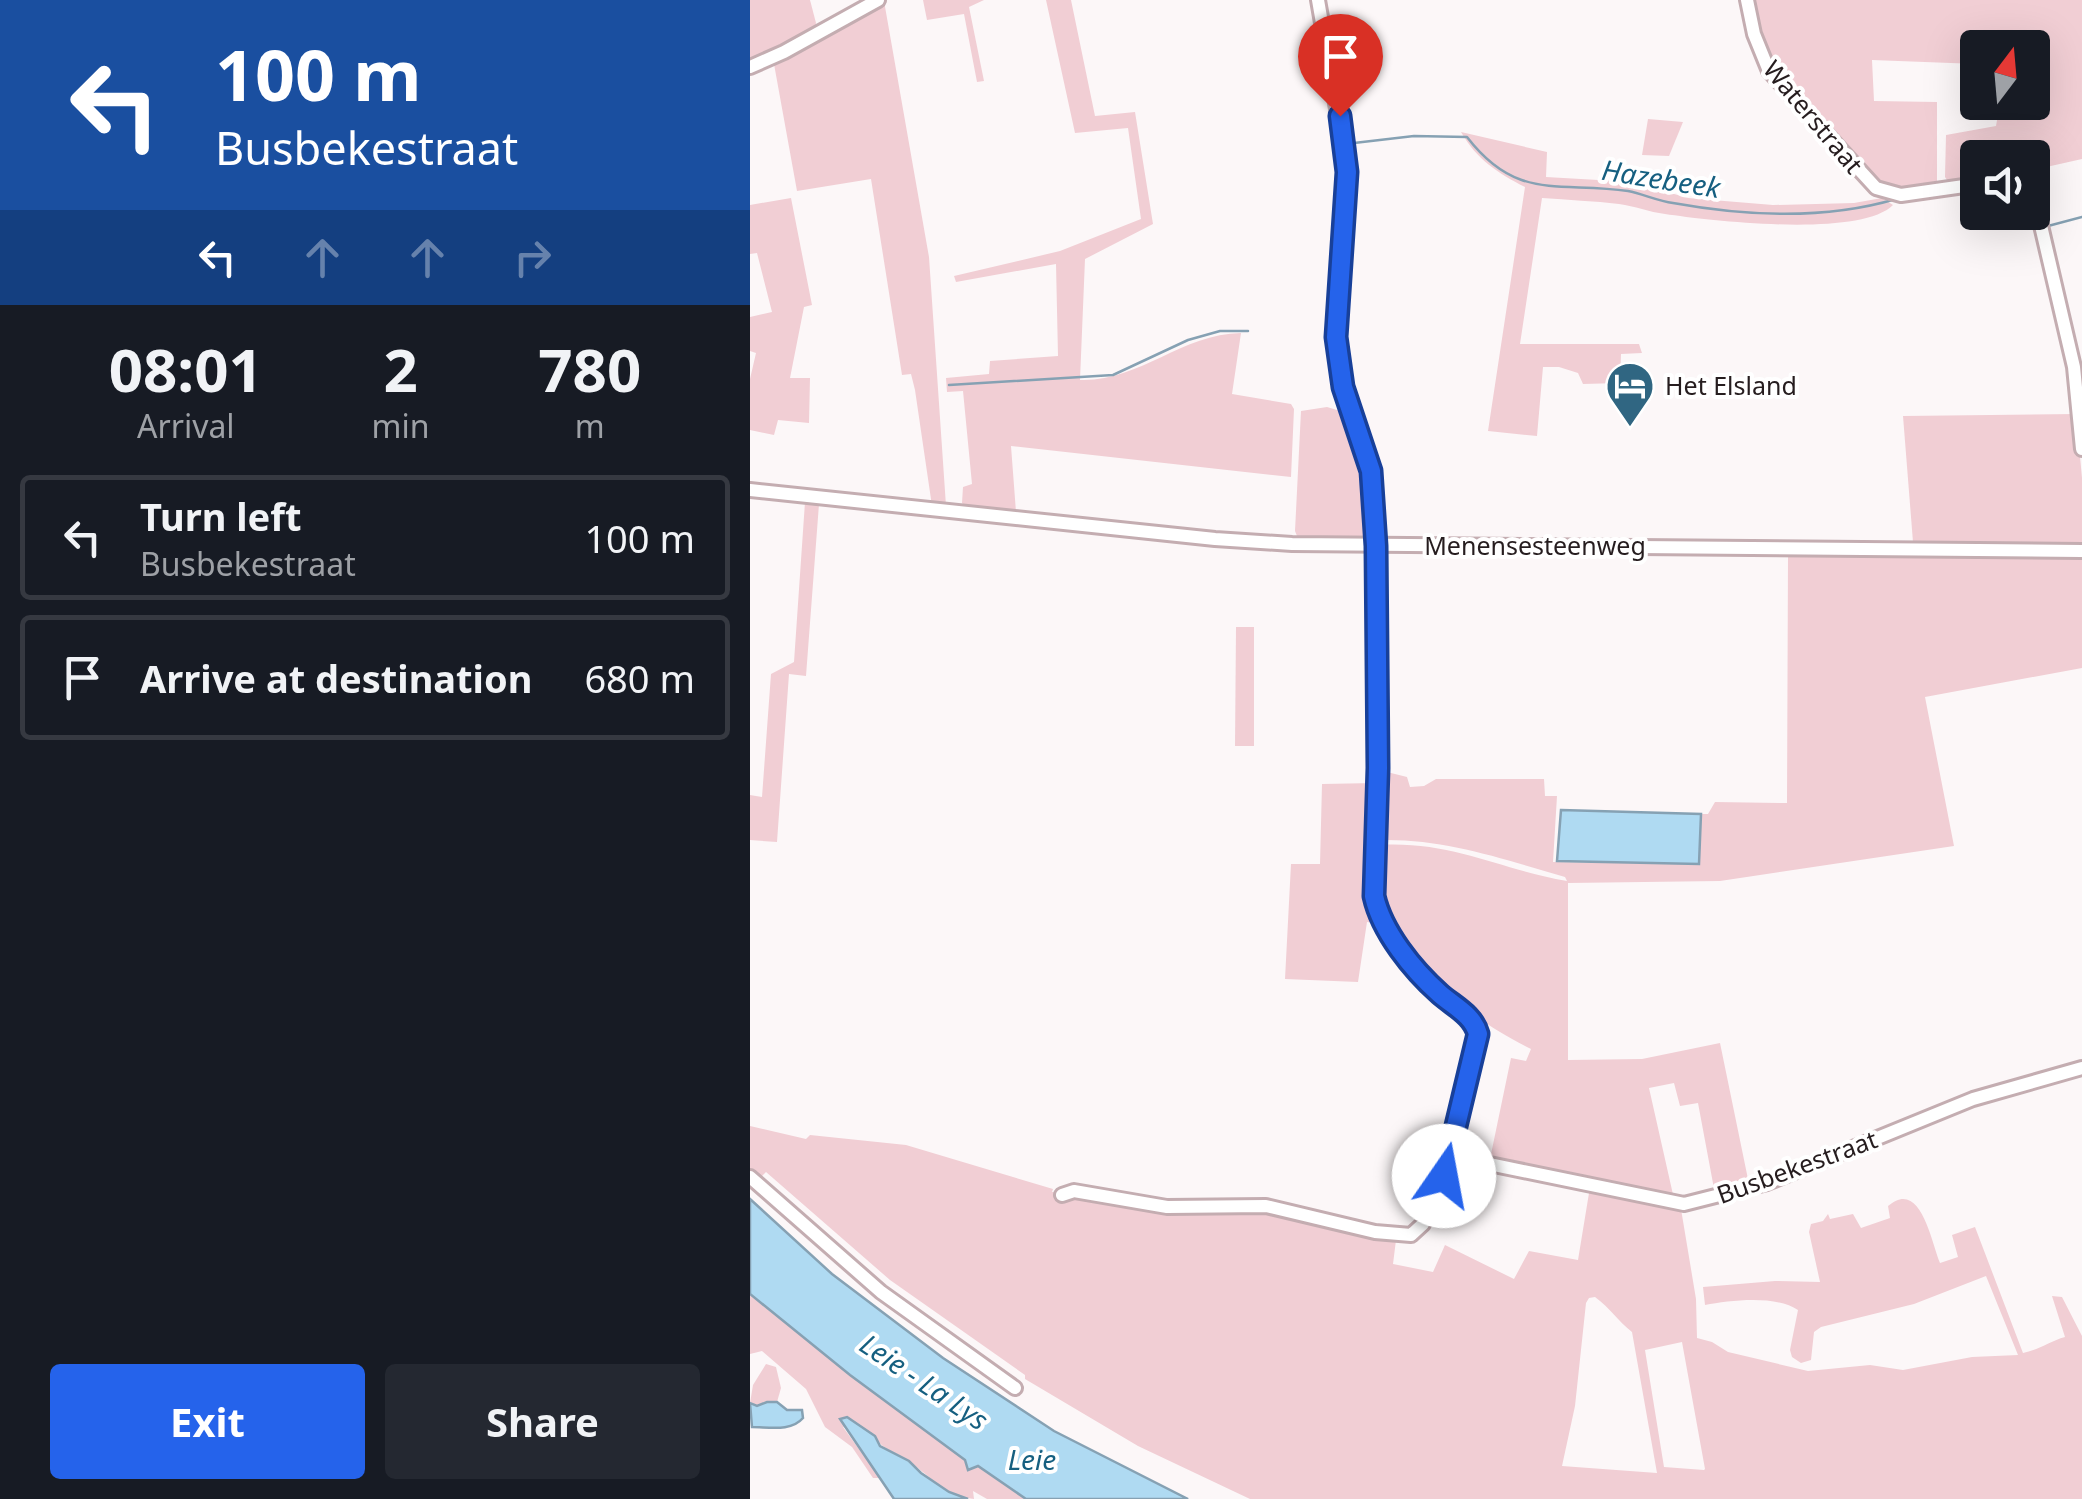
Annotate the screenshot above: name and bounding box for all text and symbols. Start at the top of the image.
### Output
pin [1298,14,1383,117]
text: 100 m [215,26,422,122]
icon: arrive [1313,29,1368,84]
north arrow [1960,30,2050,120]
map controls [1960,30,2050,230]
icon: left [50,40,180,170]
street label: Waterstraat [1756,53,1871,180]
text: Busbekestraat [215,117,518,178]
button: sound [1960,140,2050,230]
water label: Hazebeek [1599,150,1724,206]
icon: left [190,230,245,285]
icon: ahead [295,230,350,285]
icon: ahead [400,230,455,285]
icon: right [505,230,560,285]
text: 08:01 [109,328,263,410]
text: 2 [383,328,418,410]
text: 780 [538,328,641,410]
hotel icon: Het Elsland [1604,360,1656,428]
place label: Het Elsland [1665,368,1797,402]
text: Arrival [137,404,235,447]
text: min [372,404,430,447]
text: m [575,404,605,447]
text: Turn left [140,490,302,542]
icon: left [55,510,110,565]
text: 100 m [584,512,695,564]
street label: Menensesteenweg [1424,528,1646,562]
text: Busbekestraat [140,542,356,585]
icon: arrive [55,650,110,705]
text: Arrive at destination [140,652,532,704]
text: 680 m [584,652,695,704]
street label: Busbekestraat [1712,1121,1882,1211]
position arrow [1392,1124,1496,1228]
water label: Leie - La Lys [853,1324,996,1438]
button: Exit [50,1364,365,1479]
button: Share [385,1364,700,1479]
water label: Leie [1008,1440,1056,1478]

